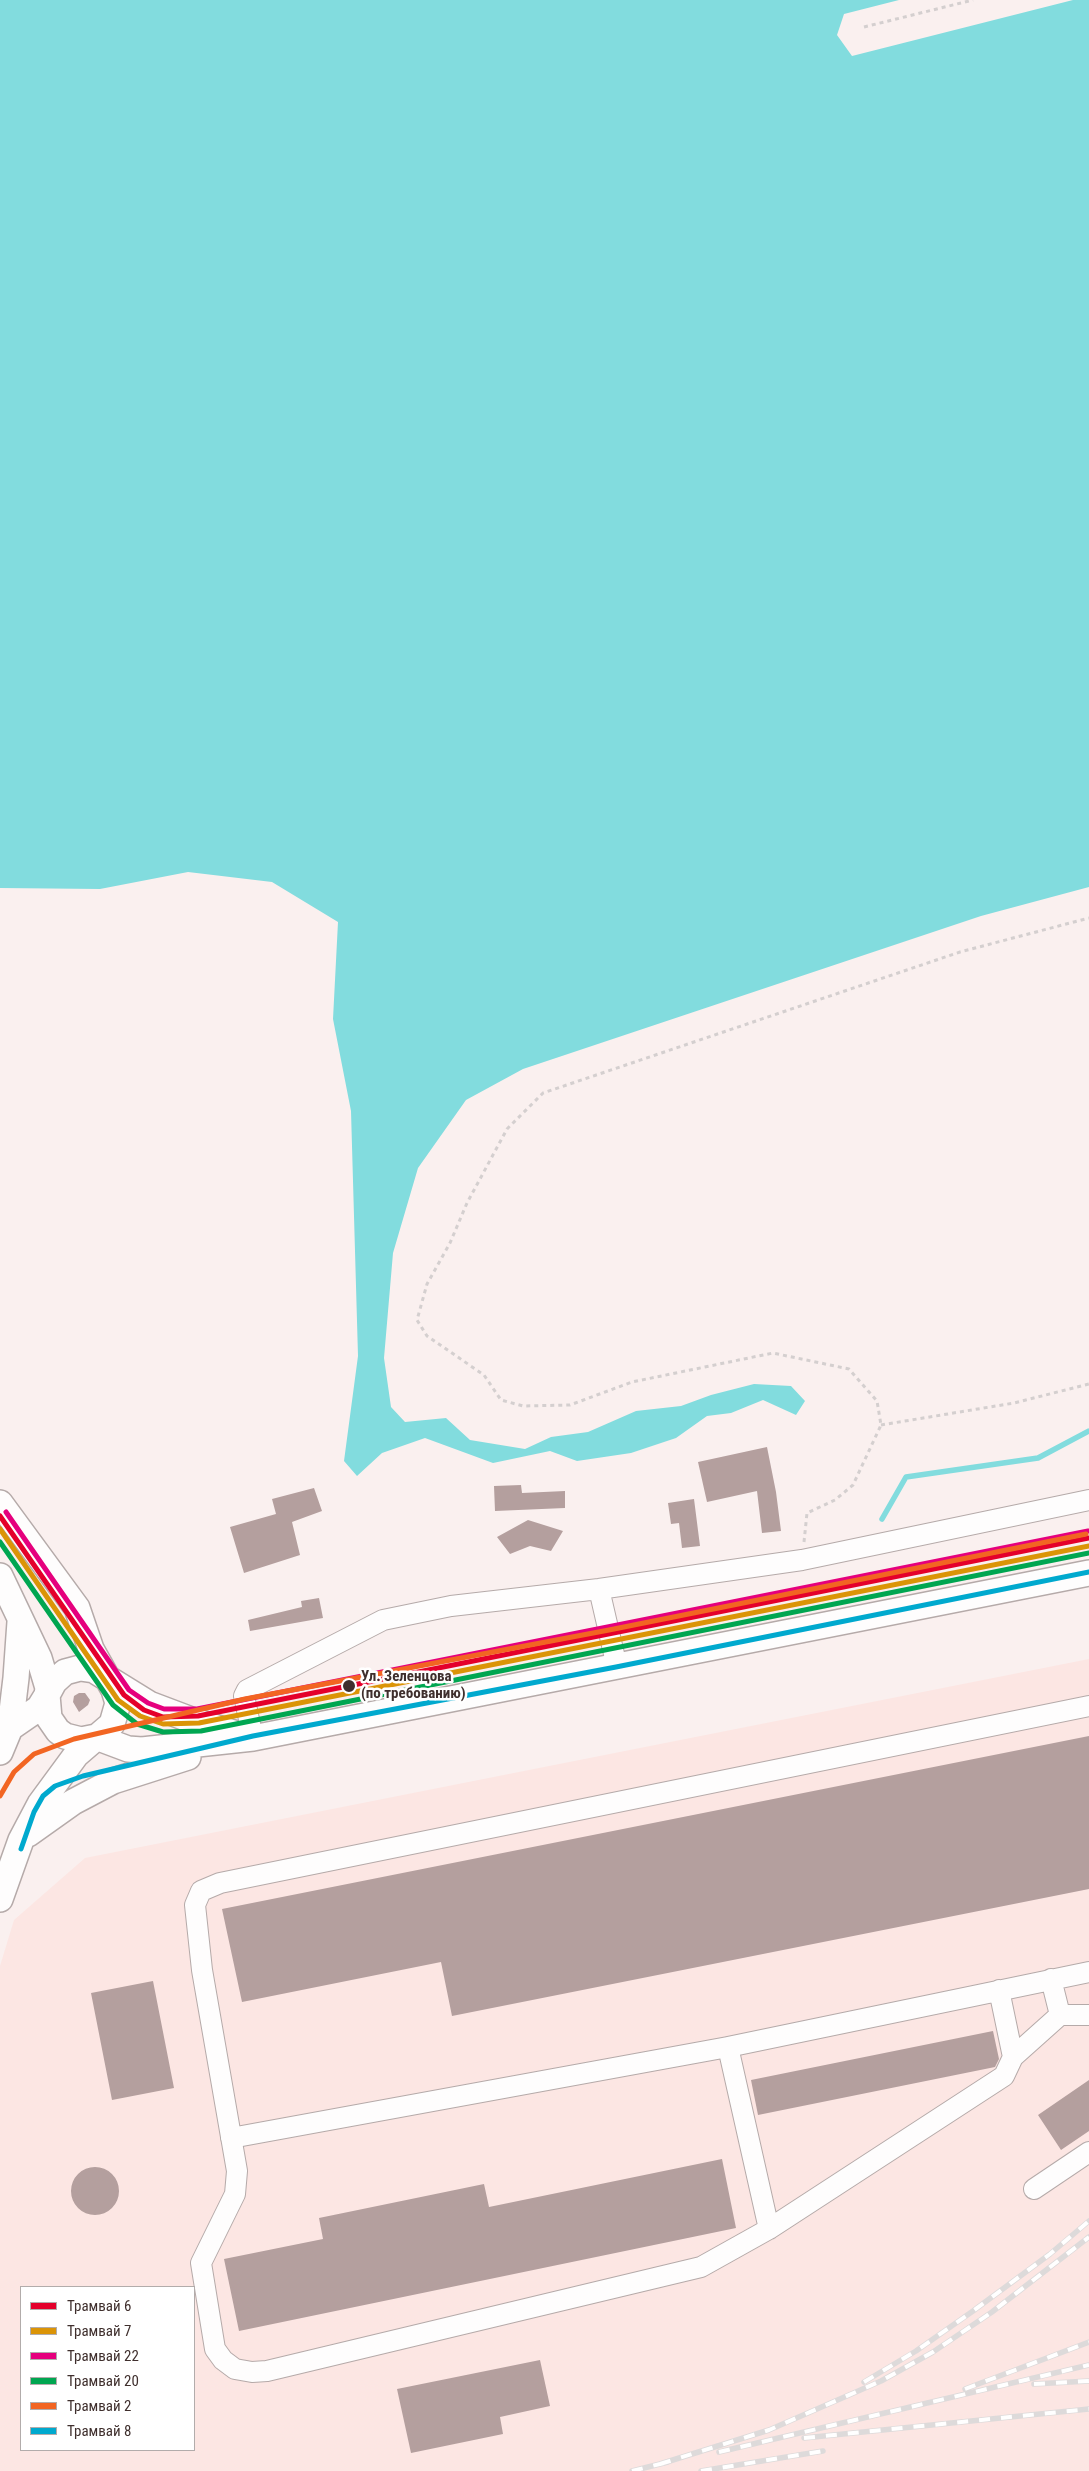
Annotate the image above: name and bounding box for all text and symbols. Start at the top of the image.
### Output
place label: Ул. Зеленцова (по требованию) [361,1668,466,1703]
marker: Ул. Зеленцова (по требованию) [341,1678,357,1694]
legend [20,2286,195,2451]
text: Трамвай 6 [67,2297,132,2315]
text: Трамвай 7 [67,2322,132,2340]
text: Трамвай 22 [67,2347,139,2365]
text: Трамвай 20 [67,2372,139,2390]
text: Трамвай 2 [67,2397,132,2415]
text: Трамвай 8 [67,2422,132,2440]

